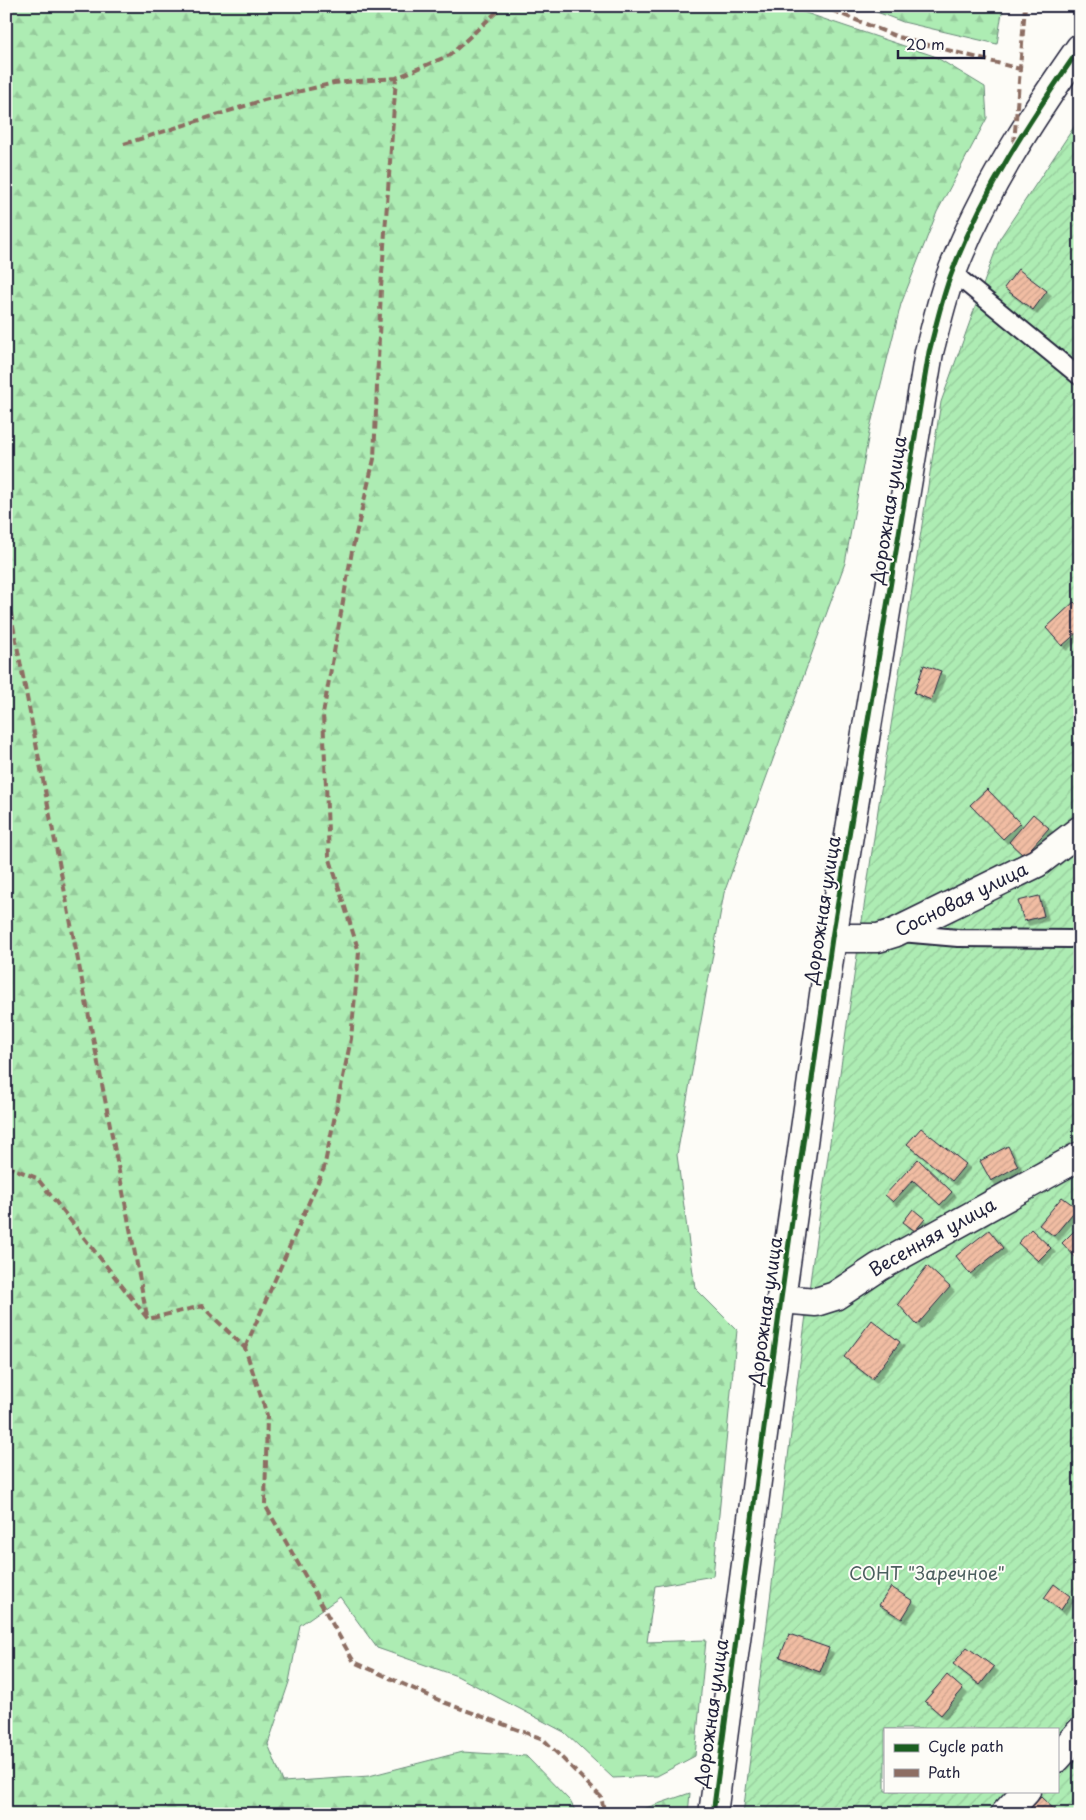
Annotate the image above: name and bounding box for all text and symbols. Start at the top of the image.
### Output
scale bar [898,28,985,60]
text: 20 m [906,32,945,55]
street label: Дорожная улица [862,433,913,587]
street label: Дорожная улица [796,833,847,987]
street label: Сосновая улица [890,854,1032,943]
street label: Весенняя улица [863,1190,1001,1282]
street label: Дорожная улица [741,1234,788,1388]
park label: СОНТ "Заречное" [849,1559,1005,1586]
street label: Дорожная улица [687,1636,734,1790]
legend [884,1728,1058,1792]
text: Cycle path [928,1734,1004,1757]
text: Path [928,1760,960,1783]

